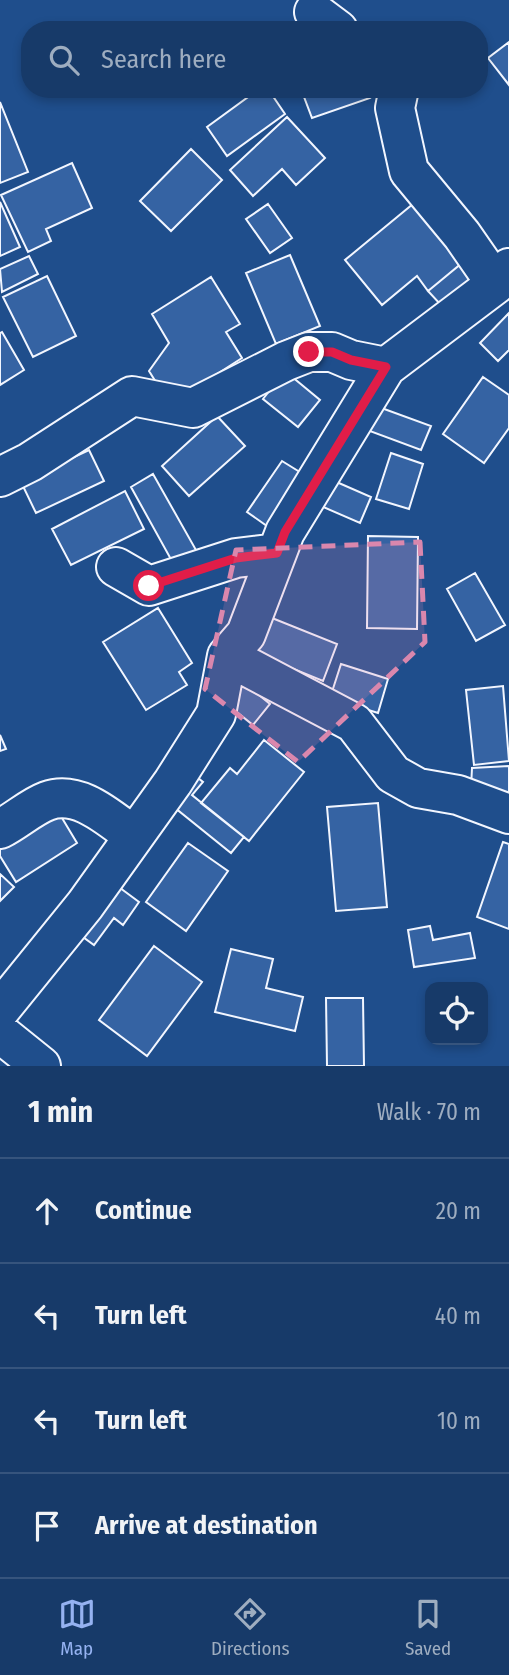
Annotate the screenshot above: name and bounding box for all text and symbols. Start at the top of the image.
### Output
search box [21,21,488,98]
icon: search [45,41,83,79]
text: Search here [101,44,226,75]
route end [293,336,324,367]
route start [133,570,164,601]
map controls [425,982,488,1045]
button: locate [425,982,488,1045]
text: 1 min [28,1094,93,1130]
text: Walk · 70 m [377,1098,481,1126]
icon: ahead [28,1192,66,1230]
text: Continue [95,1195,192,1226]
text: 20 m [436,1197,481,1225]
icon: left [28,1297,66,1335]
text: Turn left [95,1300,187,1331]
text: 40 m [435,1302,481,1330]
icon: left [28,1402,66,1440]
text: Turn left [95,1405,187,1436]
text: 10 m [437,1407,481,1435]
icon: arrive [28,1507,66,1545]
text: Arrive at destination [95,1510,318,1541]
tab: Map [58,1595,96,1660]
tab: Directions [211,1595,290,1660]
tab: Saved [405,1595,451,1660]

